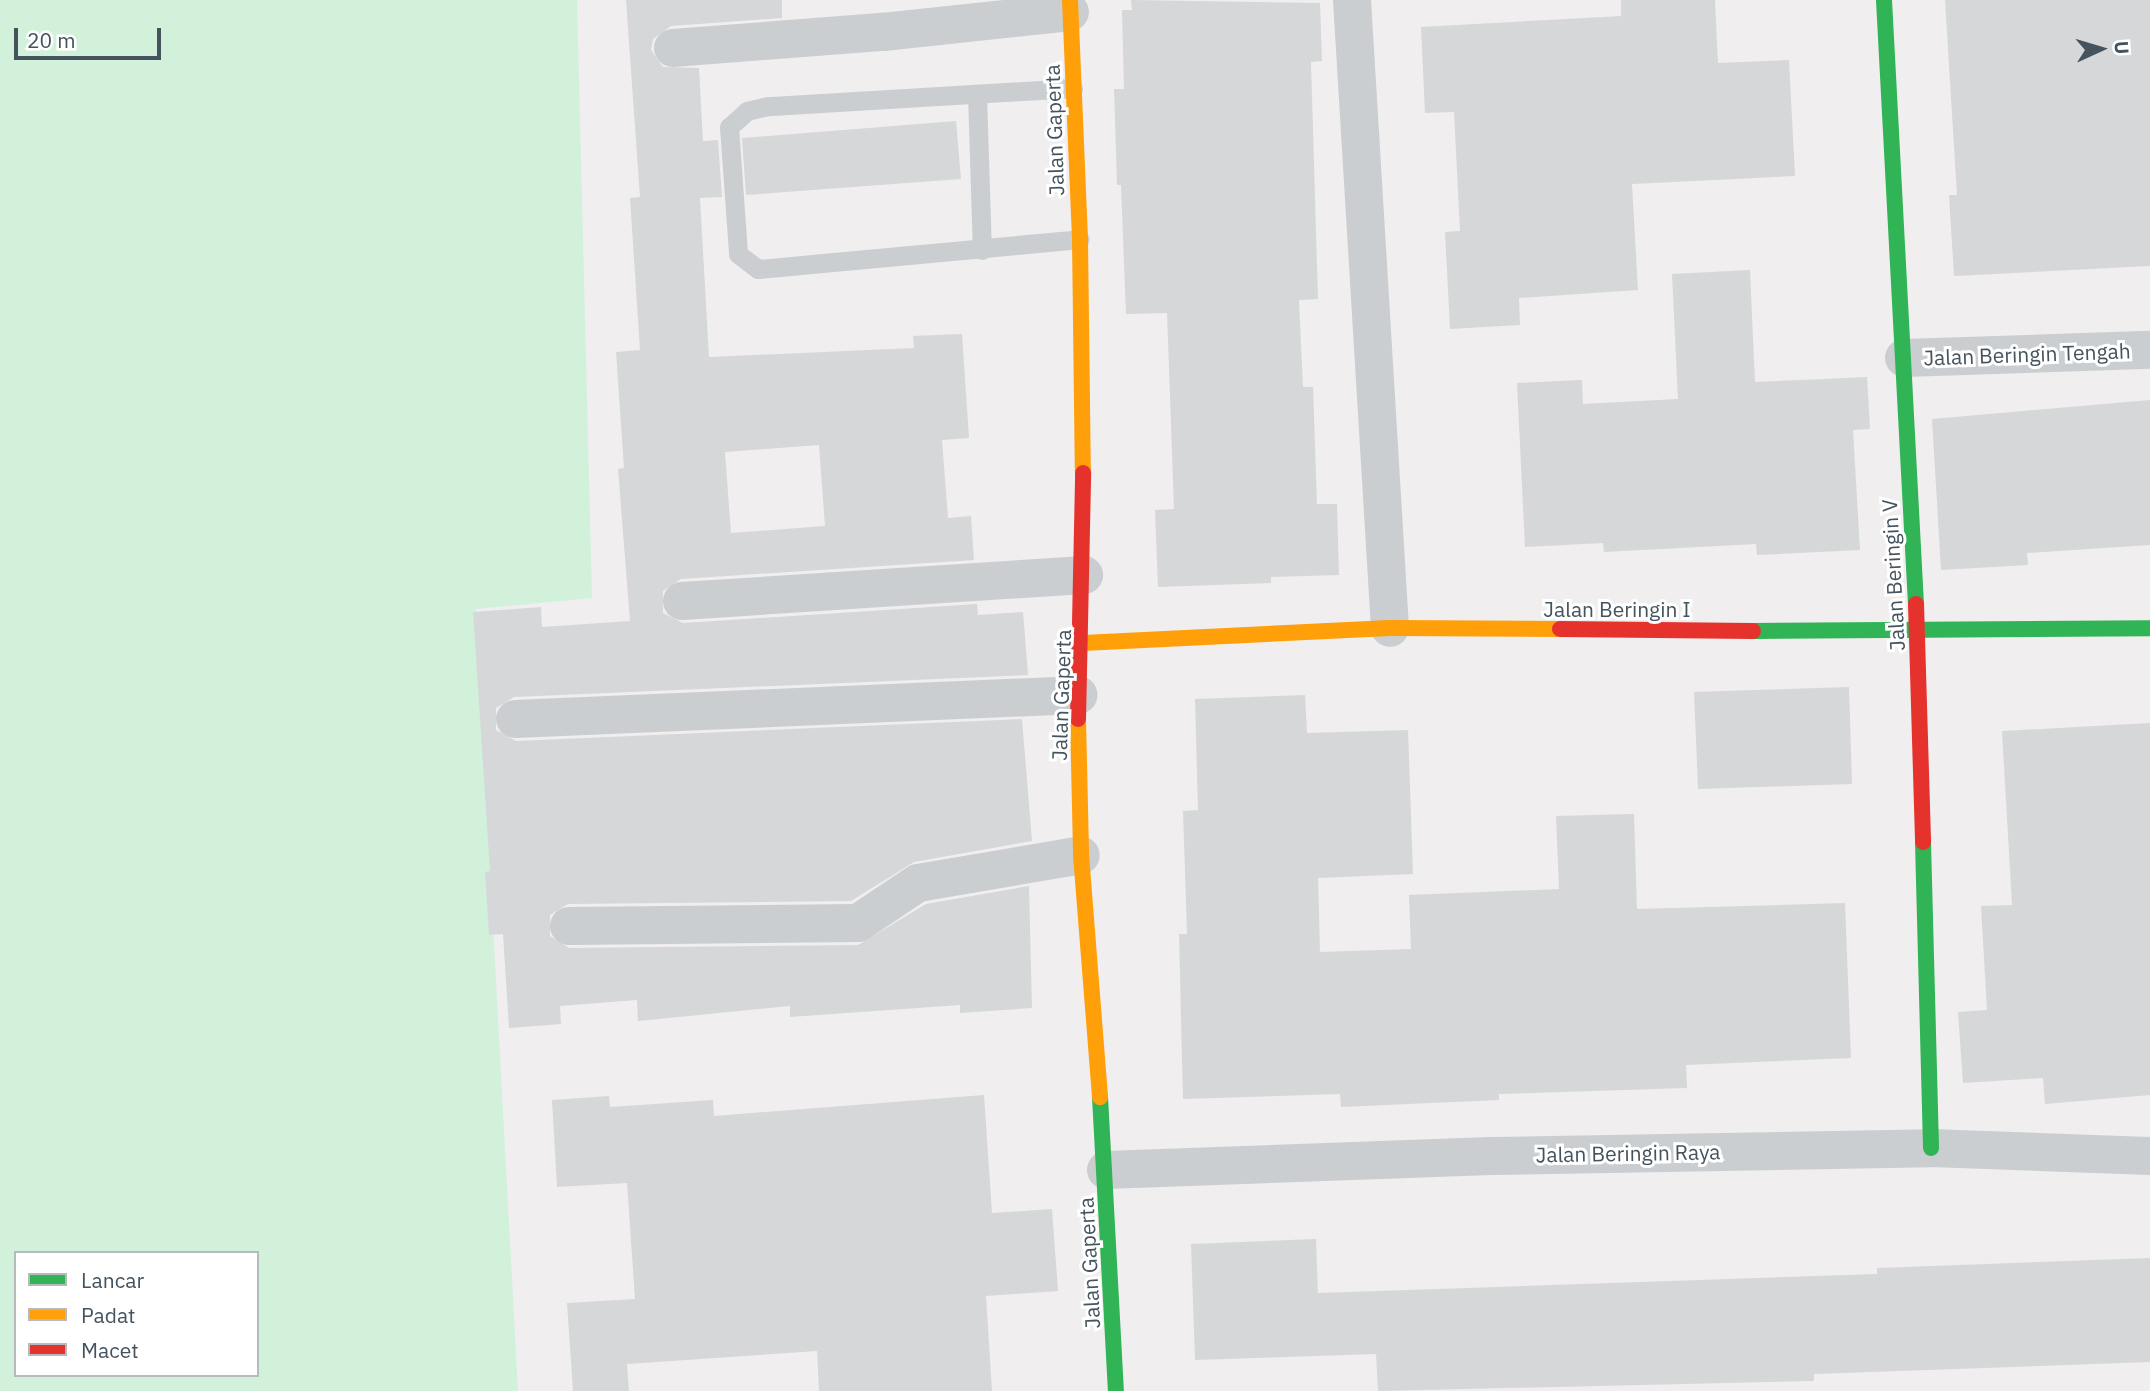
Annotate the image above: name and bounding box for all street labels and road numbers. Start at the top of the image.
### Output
street label: Jalan Gaperta [1039,64,1069,196]
street label: Jalan Beringin Tengah [1923,338,2131,370]
street label: Jalan Beringin V [1876,499,1910,651]
street label: Jalan Beringin I [1543,596,1691,622]
street label: Jalan Gaperta [1046,629,1076,761]
street label: Jalan Beringin Raya [1535,1139,1721,1167]
street label: Jalan Gaperta [1073,1197,1105,1329]

